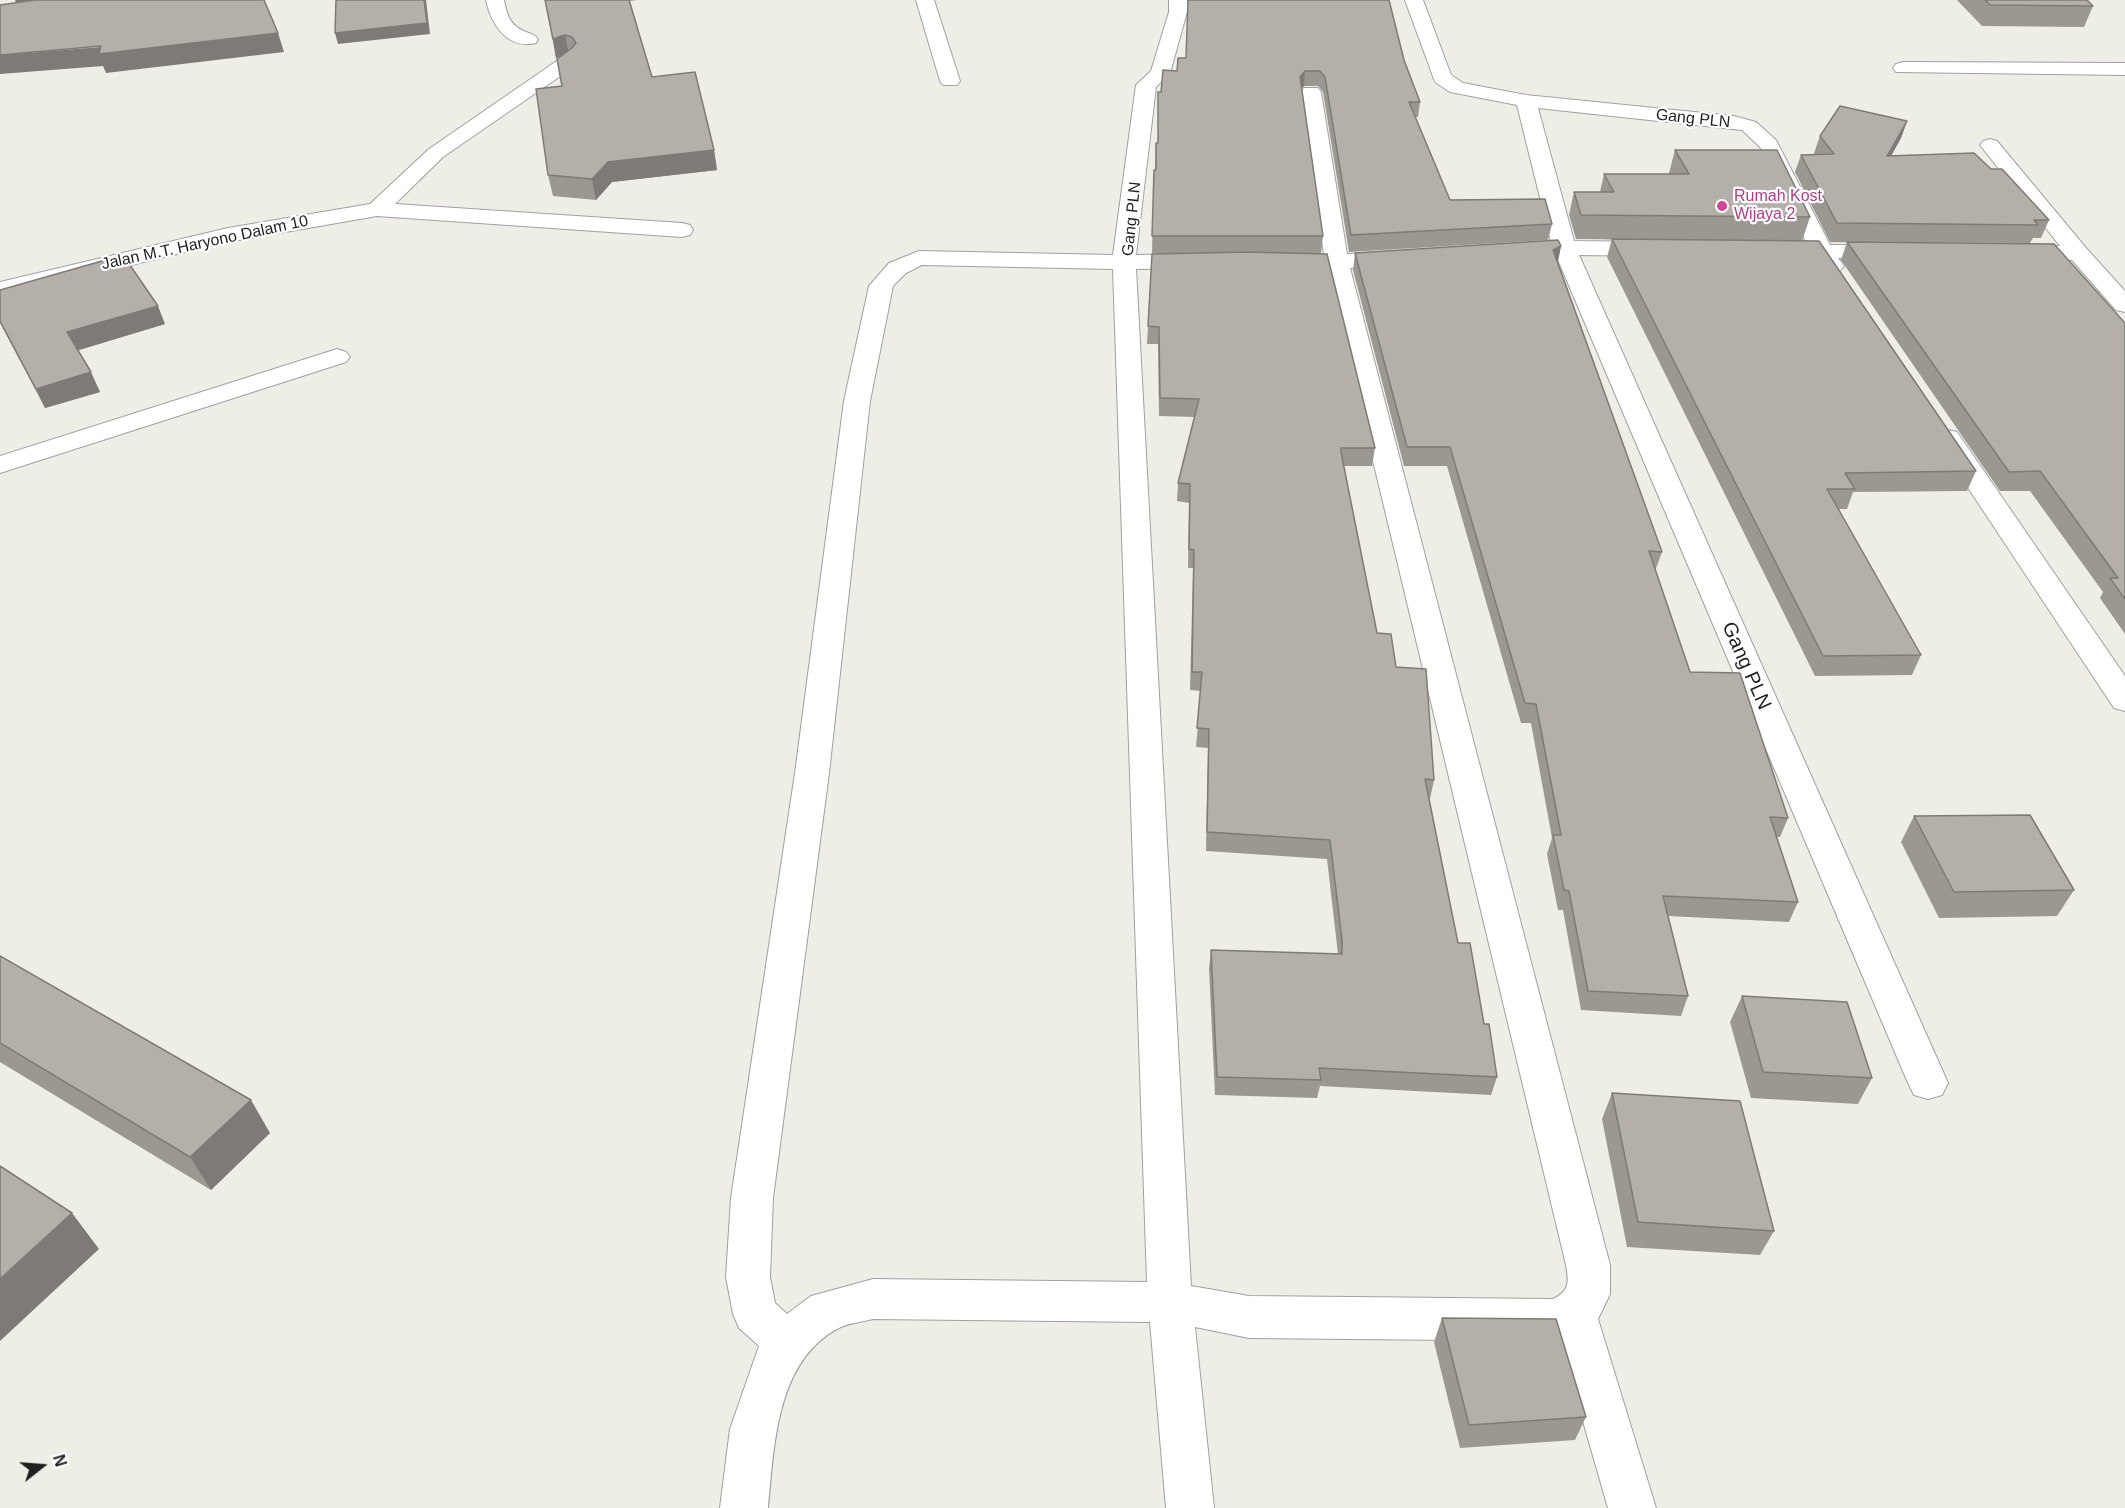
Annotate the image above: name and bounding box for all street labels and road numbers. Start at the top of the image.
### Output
street label: Gang PLN [1655,106,1731,132]
street label: Gang PLN [1119,181,1145,257]
street label: Jalan M.T. Haryono Dalam 10 [100,212,310,274]
street label: Gang PLN [1716,618,1776,714]

